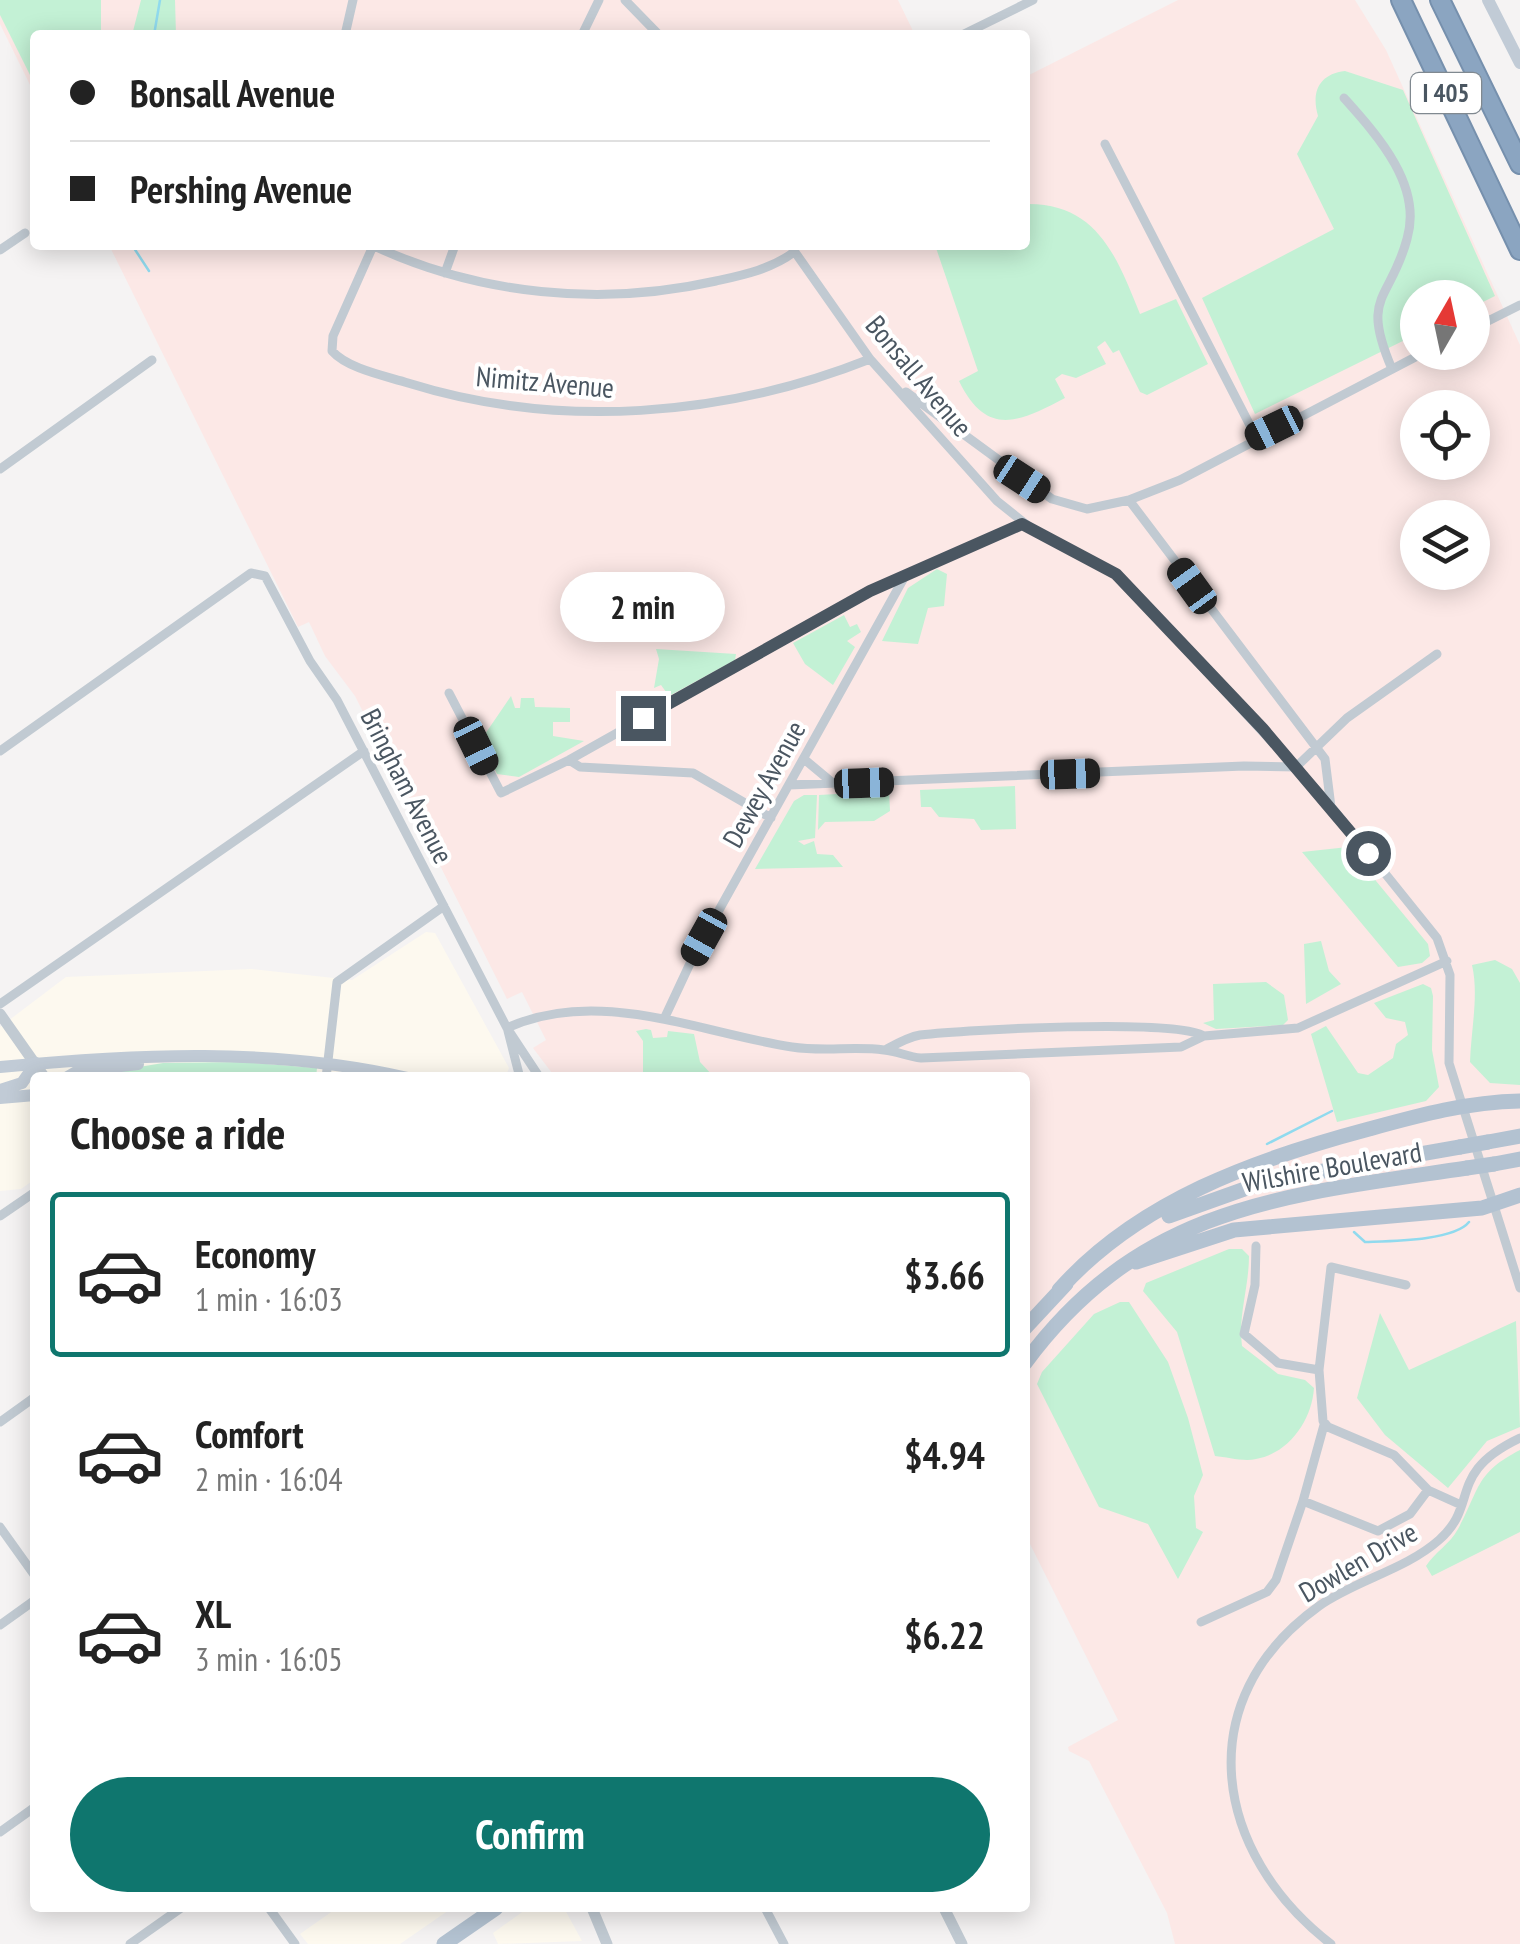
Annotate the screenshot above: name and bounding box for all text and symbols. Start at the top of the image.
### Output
text: Bonsall Avenue [130,68,335,117]
road number: I 405 [1411,73,1481,113]
text: Pershing Avenue [130,164,352,213]
north arrow [1400,280,1490,370]
map controls [1400,280,1490,590]
street label: Bonsall Avenue [858,307,981,444]
street label: Nimitz Avenue [474,357,616,406]
button: locate [1400,390,1490,480]
car [1240,401,1308,455]
car [989,450,1055,508]
button: layers [1400,500,1490,590]
car [1162,553,1222,619]
callout: 2 min [560,573,726,643]
text: 2 min [610,586,675,628]
route end [621,696,666,741]
street label: Bringham Avenue [353,702,462,869]
car [449,712,503,780]
street label: Dewey Avenue [714,714,813,854]
car [1039,758,1101,790]
car [833,767,895,799]
route start [1346,831,1391,876]
car [676,903,732,971]
text: Choose a ride [70,1103,285,1161]
street label: Wilshire Boulevard [1239,1133,1424,1200]
text: Economy [195,1229,315,1278]
icon: car [75,1230,165,1320]
text: $3.66 [904,1250,985,1299]
text: 1 min · 16:03 [195,1278,343,1320]
text: Comfort [195,1409,304,1458]
icon: car [75,1410,165,1500]
text: $4.94 [904,1430,985,1479]
text: 2 min · 16:04 [195,1458,343,1500]
street label: Dowlen Drive [1292,1513,1423,1610]
text: XL [195,1589,231,1638]
icon: car [75,1590,165,1680]
text: $6.22 [904,1610,985,1659]
text: 3 min · 16:05 [195,1638,343,1680]
button: Confirm [70,1777,990,1892]

